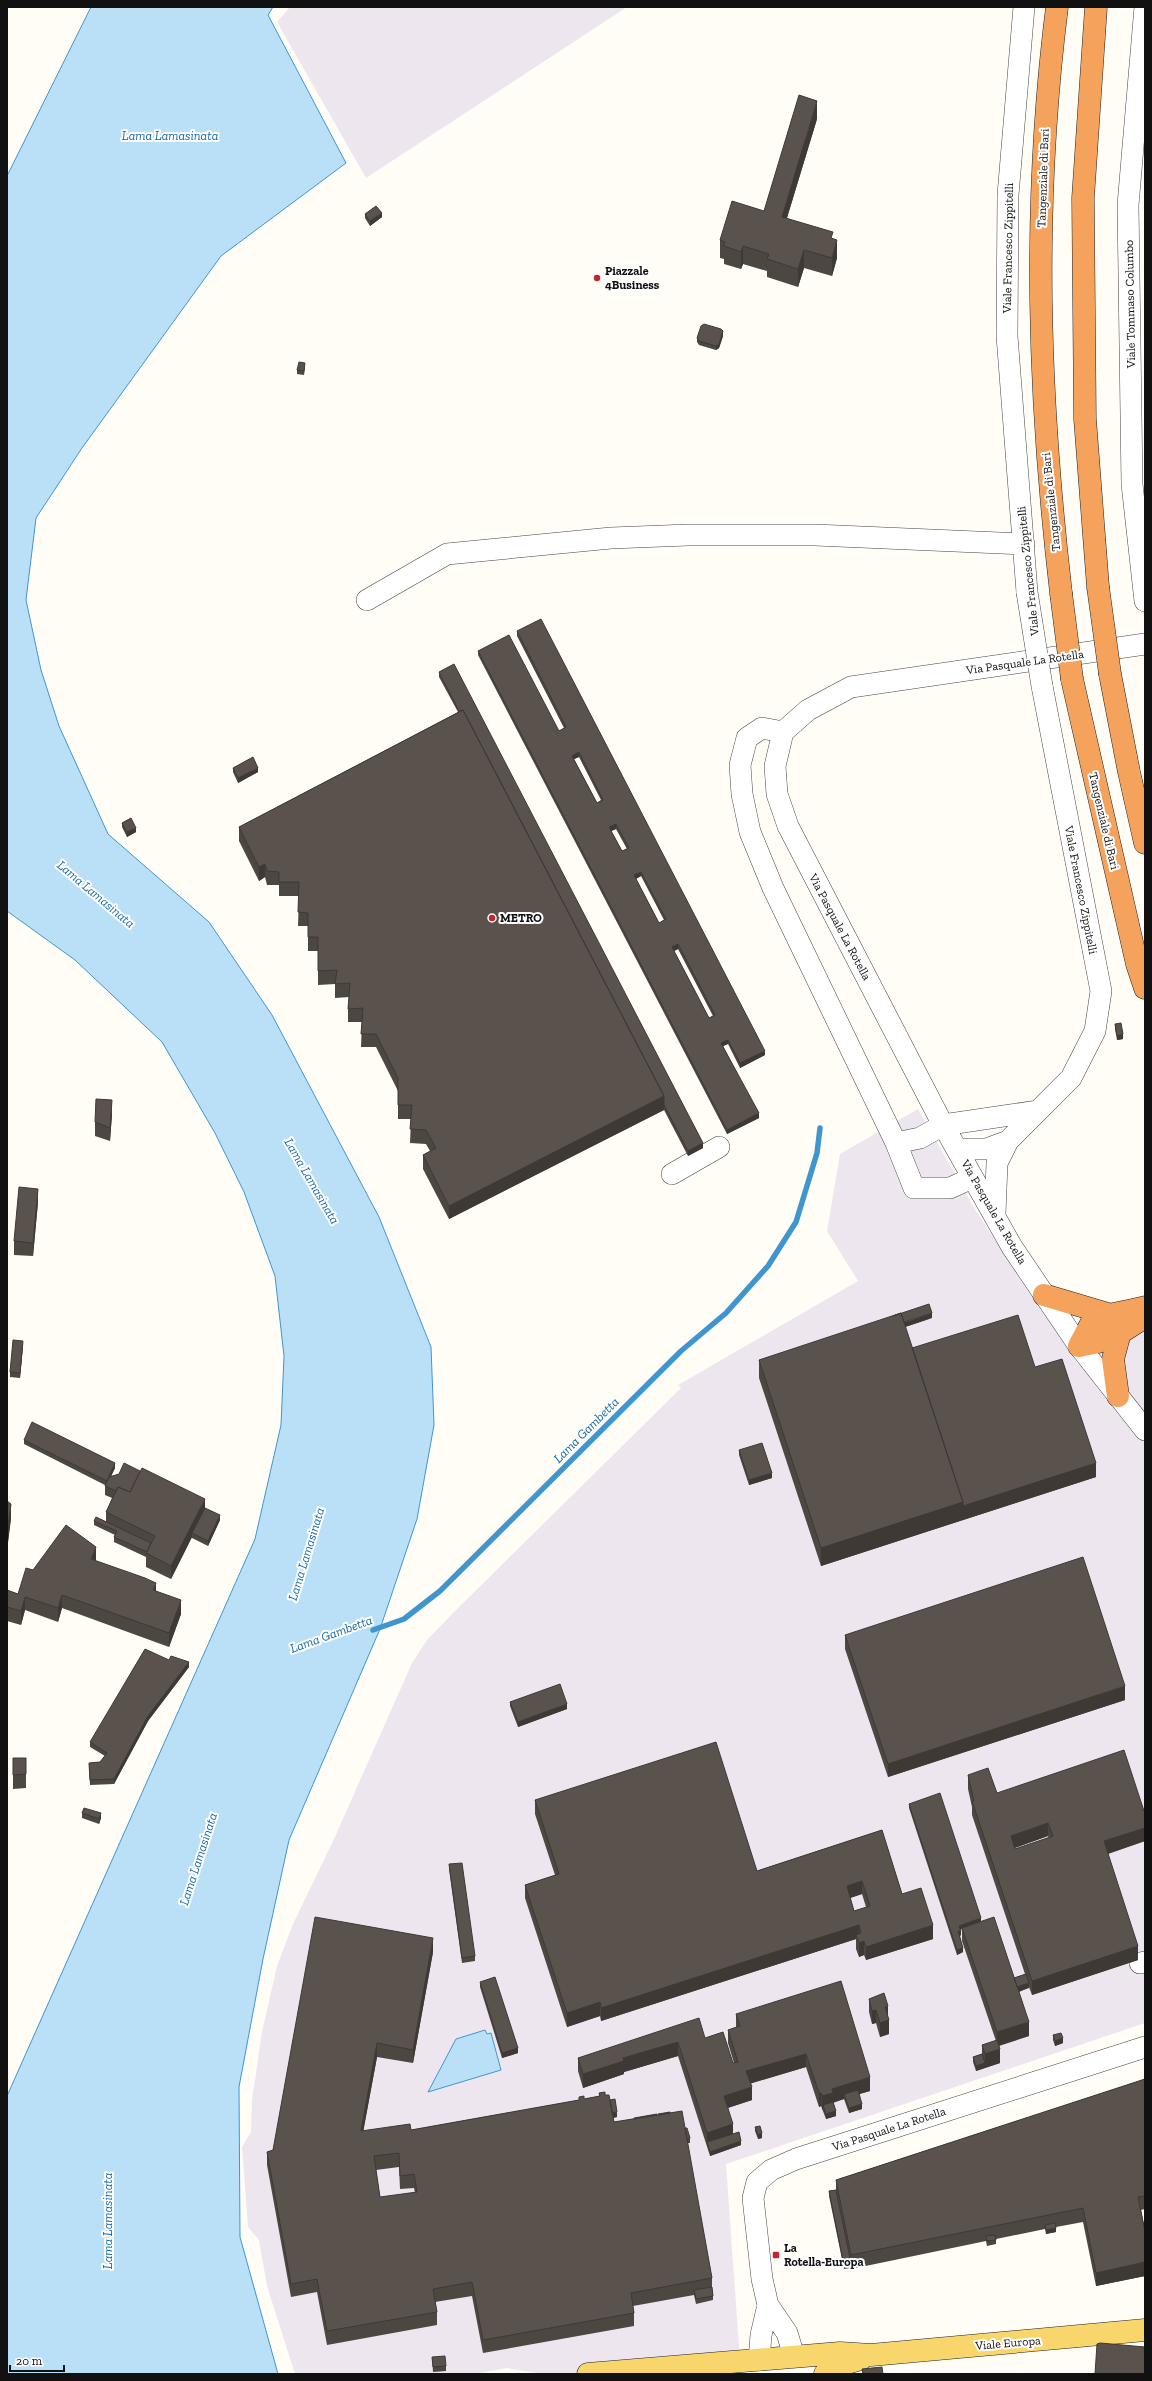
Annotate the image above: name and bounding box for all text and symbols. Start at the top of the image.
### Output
water label: Lama Lamasinata [122,128,218,143]
street label: Tangenziale di Bari [1034,128,1052,228]
street label: Viale Francesco Zippitelli [1000,182,1016,314]
street label: Viale Tommaso Columbo [1122,240,1138,369]
place label: Piazzale 4Business [605,264,660,292]
marker: Piazzale 4Business [592,273,602,283]
street label: Tangenziale di Bari [1039,451,1063,552]
street label: Viale Francesco Zippitelli [1014,505,1042,637]
street label: Via Pasquale La Rotella [964,647,1085,677]
street label: Tangenziale di Bari [1086,771,1122,872]
street label: Viale Francesco Zippitelli [1062,824,1100,956]
water label: Lama Lamasinata [54,857,138,931]
street label: Via Pasquale La Rotella [806,871,874,983]
place label: METRO [500,911,542,925]
marker: METRO [487,913,497,923]
water label: Lama Lamasinata [281,1135,343,1227]
street label: Via Pasquale La Rotella [958,1156,1030,1267]
water label: Lama Gambetta [550,1394,622,1466]
water label: Lama Lamasinata [285,1506,327,1602]
water label: Lama Gambetta [288,1612,374,1656]
water label: Lama Lamasinata [176,1811,220,1907]
street label: Via Pasquale La Rotella [830,2104,948,2154]
water label: Lama Lamasinata [100,2173,115,2269]
place label: La Rotella-Europa [784,2241,863,2269]
marker: La Rotella-Europa [771,2250,781,2260]
street label: Viale Europa [974,2333,1041,2353]
scale bar [10,2347,64,2373]
text: 20 m [16,2354,43,2368]

